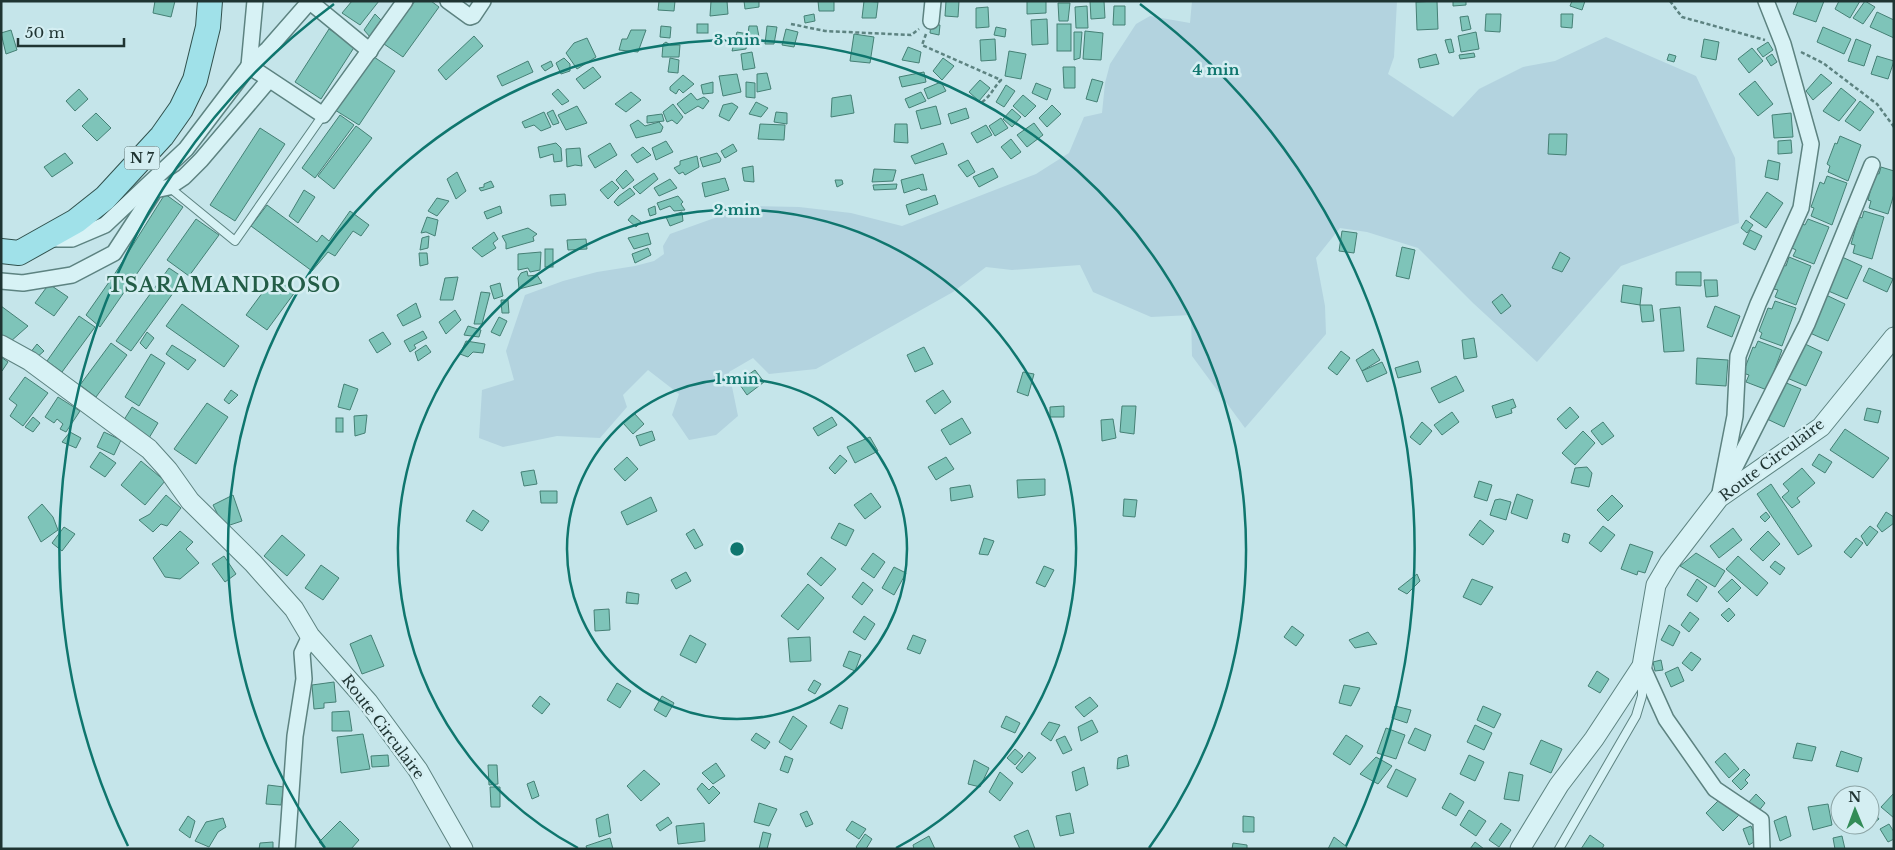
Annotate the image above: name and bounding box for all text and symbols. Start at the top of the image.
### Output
scale bar [18,15,124,47]
text: 50 m [25,23,65,42]
text: 3 min [714,30,760,49]
text: 4 min [1193,60,1240,79]
road number: N 7 [124,146,160,170]
text: 2 min [714,200,760,219]
district label: TSARAMANDROSO [107,273,341,297]
text: 1 min [715,369,759,388]
street label: Route Circulaire [1716,414,1828,505]
centre of rings [728,540,746,558]
street label: Route Circulaire [338,671,429,783]
north arrow [1830,785,1880,835]
text: N [1848,788,1862,806]

